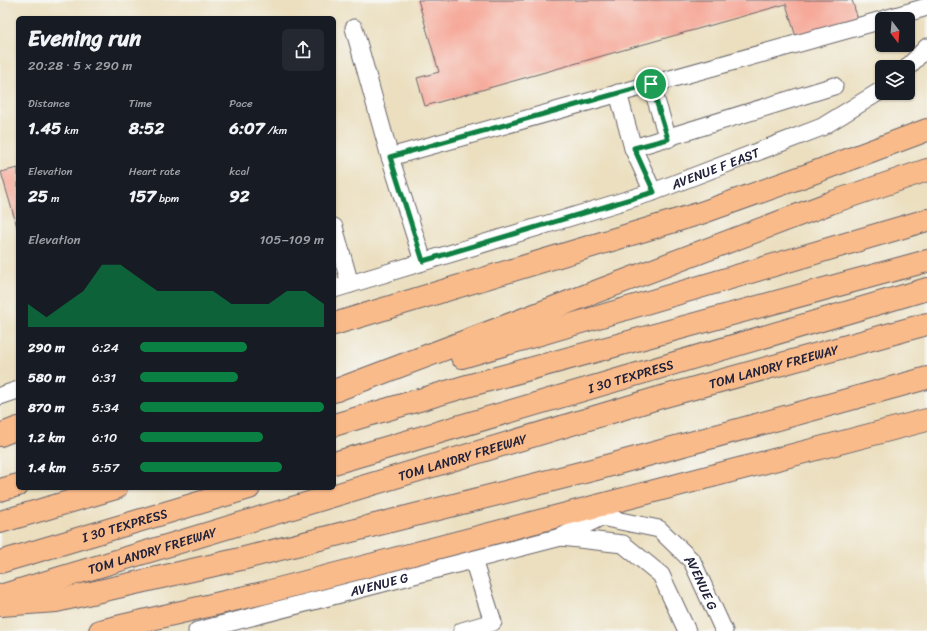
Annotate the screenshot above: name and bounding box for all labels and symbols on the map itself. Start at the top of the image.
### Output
north arrow [875,12,915,52]
pin [634,67,668,101]
street label: AVENUE F EAST [667,141,764,196]
street label: TOM LANDRY FREEWAY [706,338,842,396]
street label: I 30 TEXPRESS [584,353,676,400]
street label: TOM LANDRY FREEWAY [395,427,531,488]
street label: I 30 TEXPRESS [78,502,170,549]
street label: TOM LANDRY FREEWAY [85,520,221,581]
street label: AVENUE G [678,548,724,614]
street label: AVENUE G [346,566,411,603]

